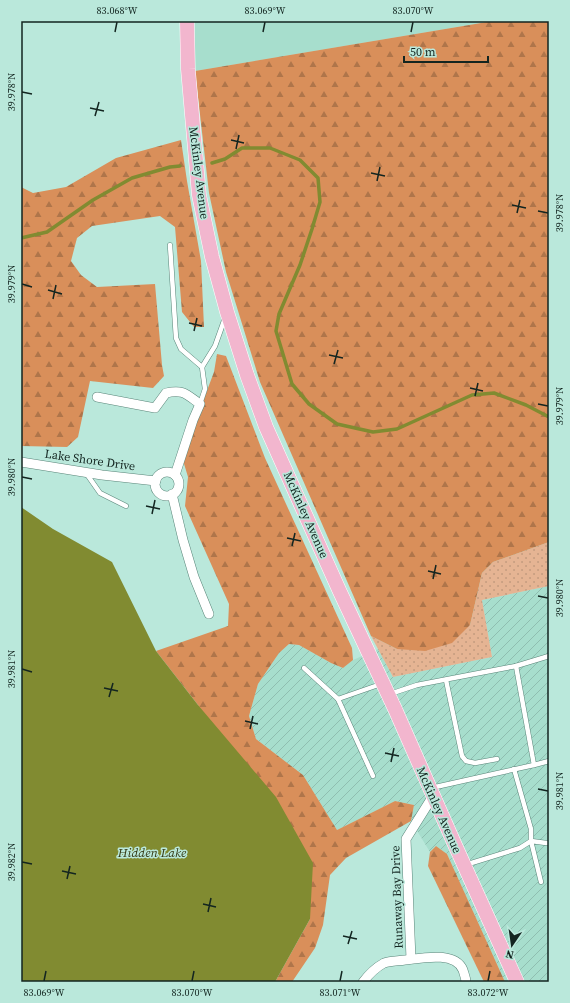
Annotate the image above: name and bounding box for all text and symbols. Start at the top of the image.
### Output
text: 83.068°W [97,4,138,17]
text: 83.069°W [245,4,286,17]
text: 83.070°W [393,4,434,17]
scale bar [404,38,488,64]
text: 50 m [410,44,436,60]
text: 39.978°N [5,73,18,111]
street label: McKinley Avenue [185,126,213,220]
text: 39.978°N [553,194,566,232]
text: 39.979°N [5,265,18,303]
text: 39.979°N [553,387,566,425]
street label: Lake Shore Drive [44,446,136,474]
text: 39.980°N [5,458,18,496]
street label: McKinley Avenue [280,469,332,561]
text: 39.980°N [553,579,566,617]
text: 39.981°N [5,650,18,688]
street label: McKinley Avenue [413,764,465,856]
text: 39.981°N [553,772,566,810]
text: 39.982°N [5,843,18,881]
water label: Hidden Lake [117,844,187,861]
street label: Runaway Bay Drive [387,845,407,949]
north arrow [492,925,532,965]
text: N [504,946,515,962]
text: 83.069°W [24,986,65,999]
text: 83.070°W [172,986,213,999]
text: 83.071°W [320,986,361,999]
text: 83.072°W [468,986,509,999]

